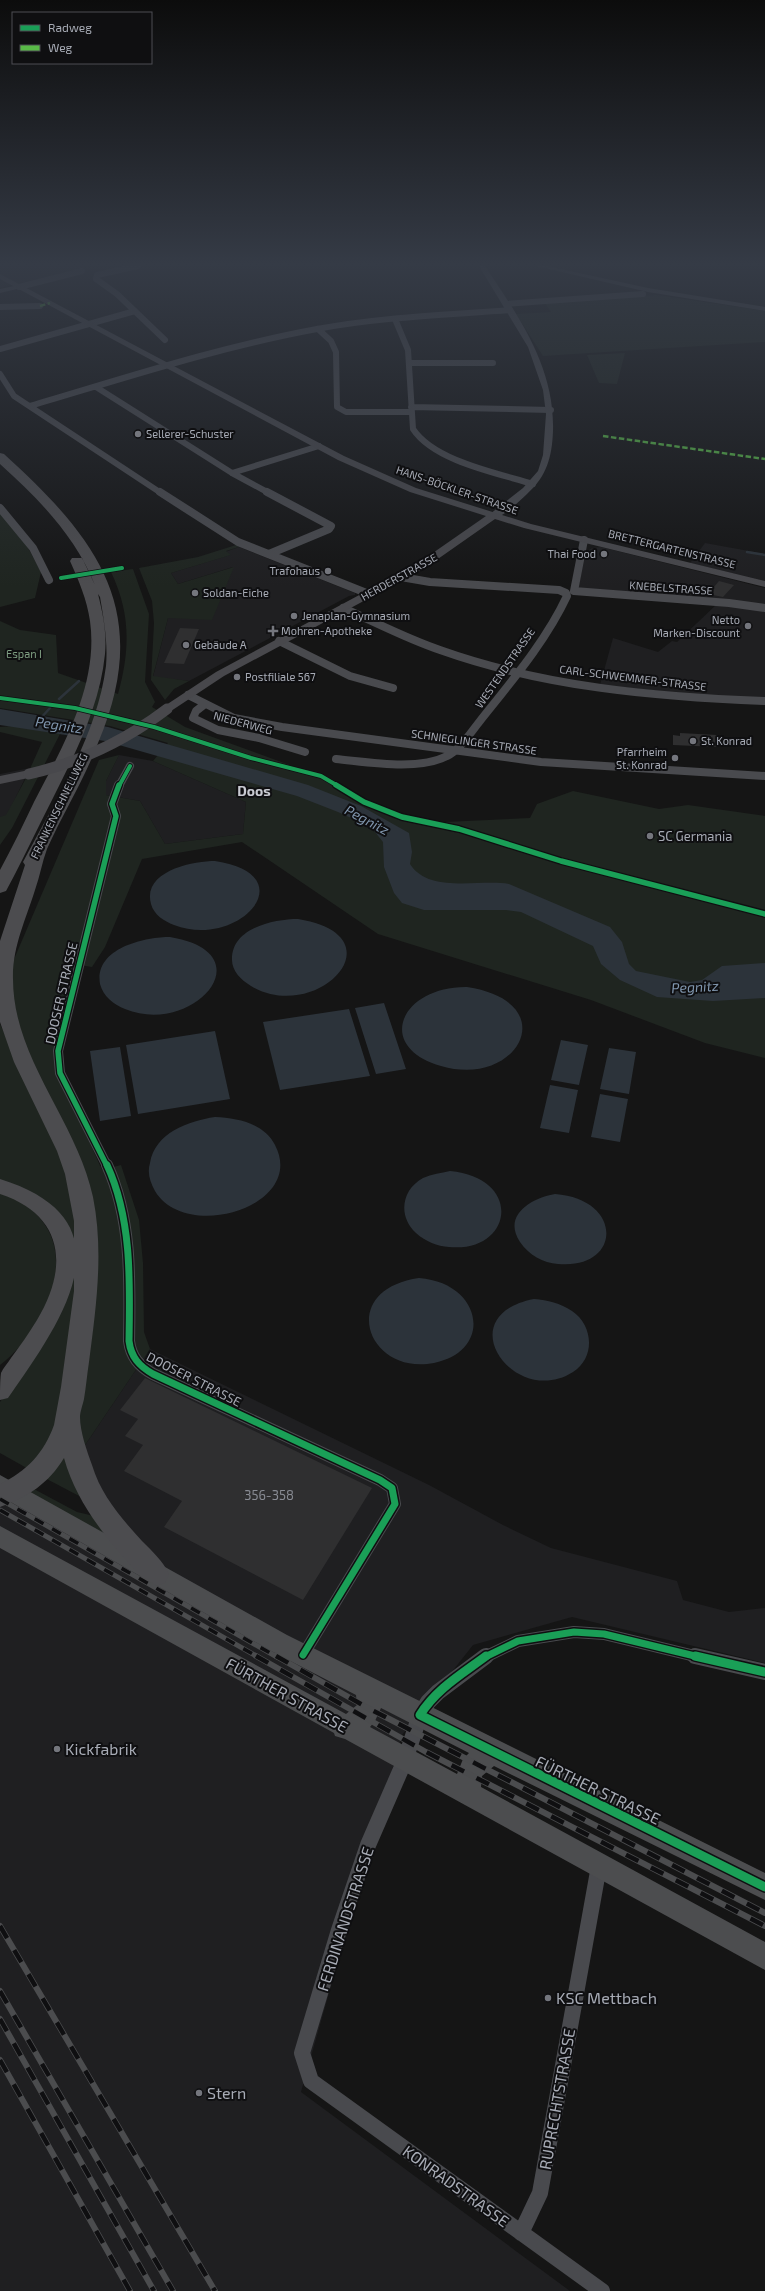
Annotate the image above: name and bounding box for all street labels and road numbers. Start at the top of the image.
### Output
street label: HANS-BÖCKLER-STRASSE [394,462,520,517]
street label: BRETTERGARTENSTRASSE [607,526,737,571]
street label: HERDERSTRASSE [358,550,439,603]
street label: KNEBELSTRASSE [629,578,713,597]
street label: WESTENDSTRASSE [472,625,537,710]
street label: CARL-SCHWEMMER-STRASSE [559,662,707,693]
street label: NIEDERWEG [212,708,274,737]
street label: SCHNIEGLINGER STRASSE [410,726,538,757]
street label: FRANKENSCHNELLWEG [27,751,90,861]
street label: DOOSER STRASSE [41,940,81,1046]
street label: DOOSER STRASSE [144,1348,244,1410]
street label: FÜRTHER STRASSE [223,1653,352,1736]
street label: FÜRTHER STRASSE [533,1751,664,1828]
street label: FERDINANDSTRASSE [312,1844,377,1993]
street label: RUPRECHTSTRASSE [535,2027,578,2171]
street label: KONRADSTRASSE [400,2141,513,2230]

